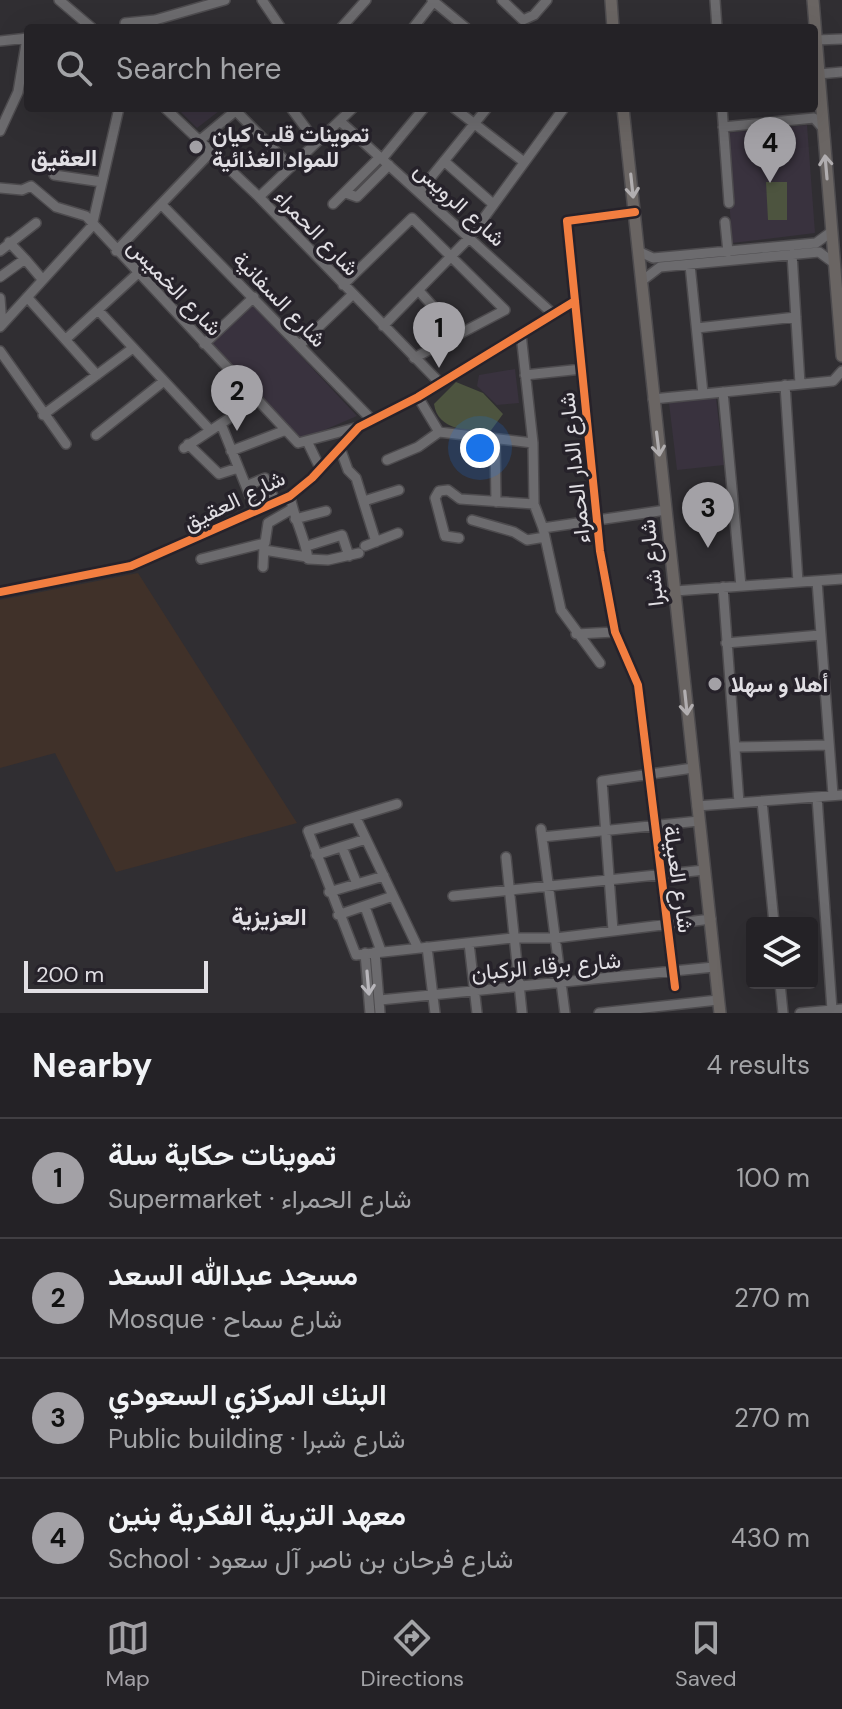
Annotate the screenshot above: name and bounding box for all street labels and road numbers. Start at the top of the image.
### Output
street label: شارع الرويس [408,156,512,253]
street label: شارع الحمراء [268,183,365,282]
street label: شارع الخميس [121,233,228,342]
street label: شارع السفانية [227,245,333,353]
street label: شارع الدار الحمراء [552,391,597,545]
street label: شارع العقيق [178,463,290,538]
street label: شارع شبرا [633,518,670,608]
street label: شارع العبيلة [657,824,700,935]
street label: شارع برقاء الركبان [470,946,622,987]

